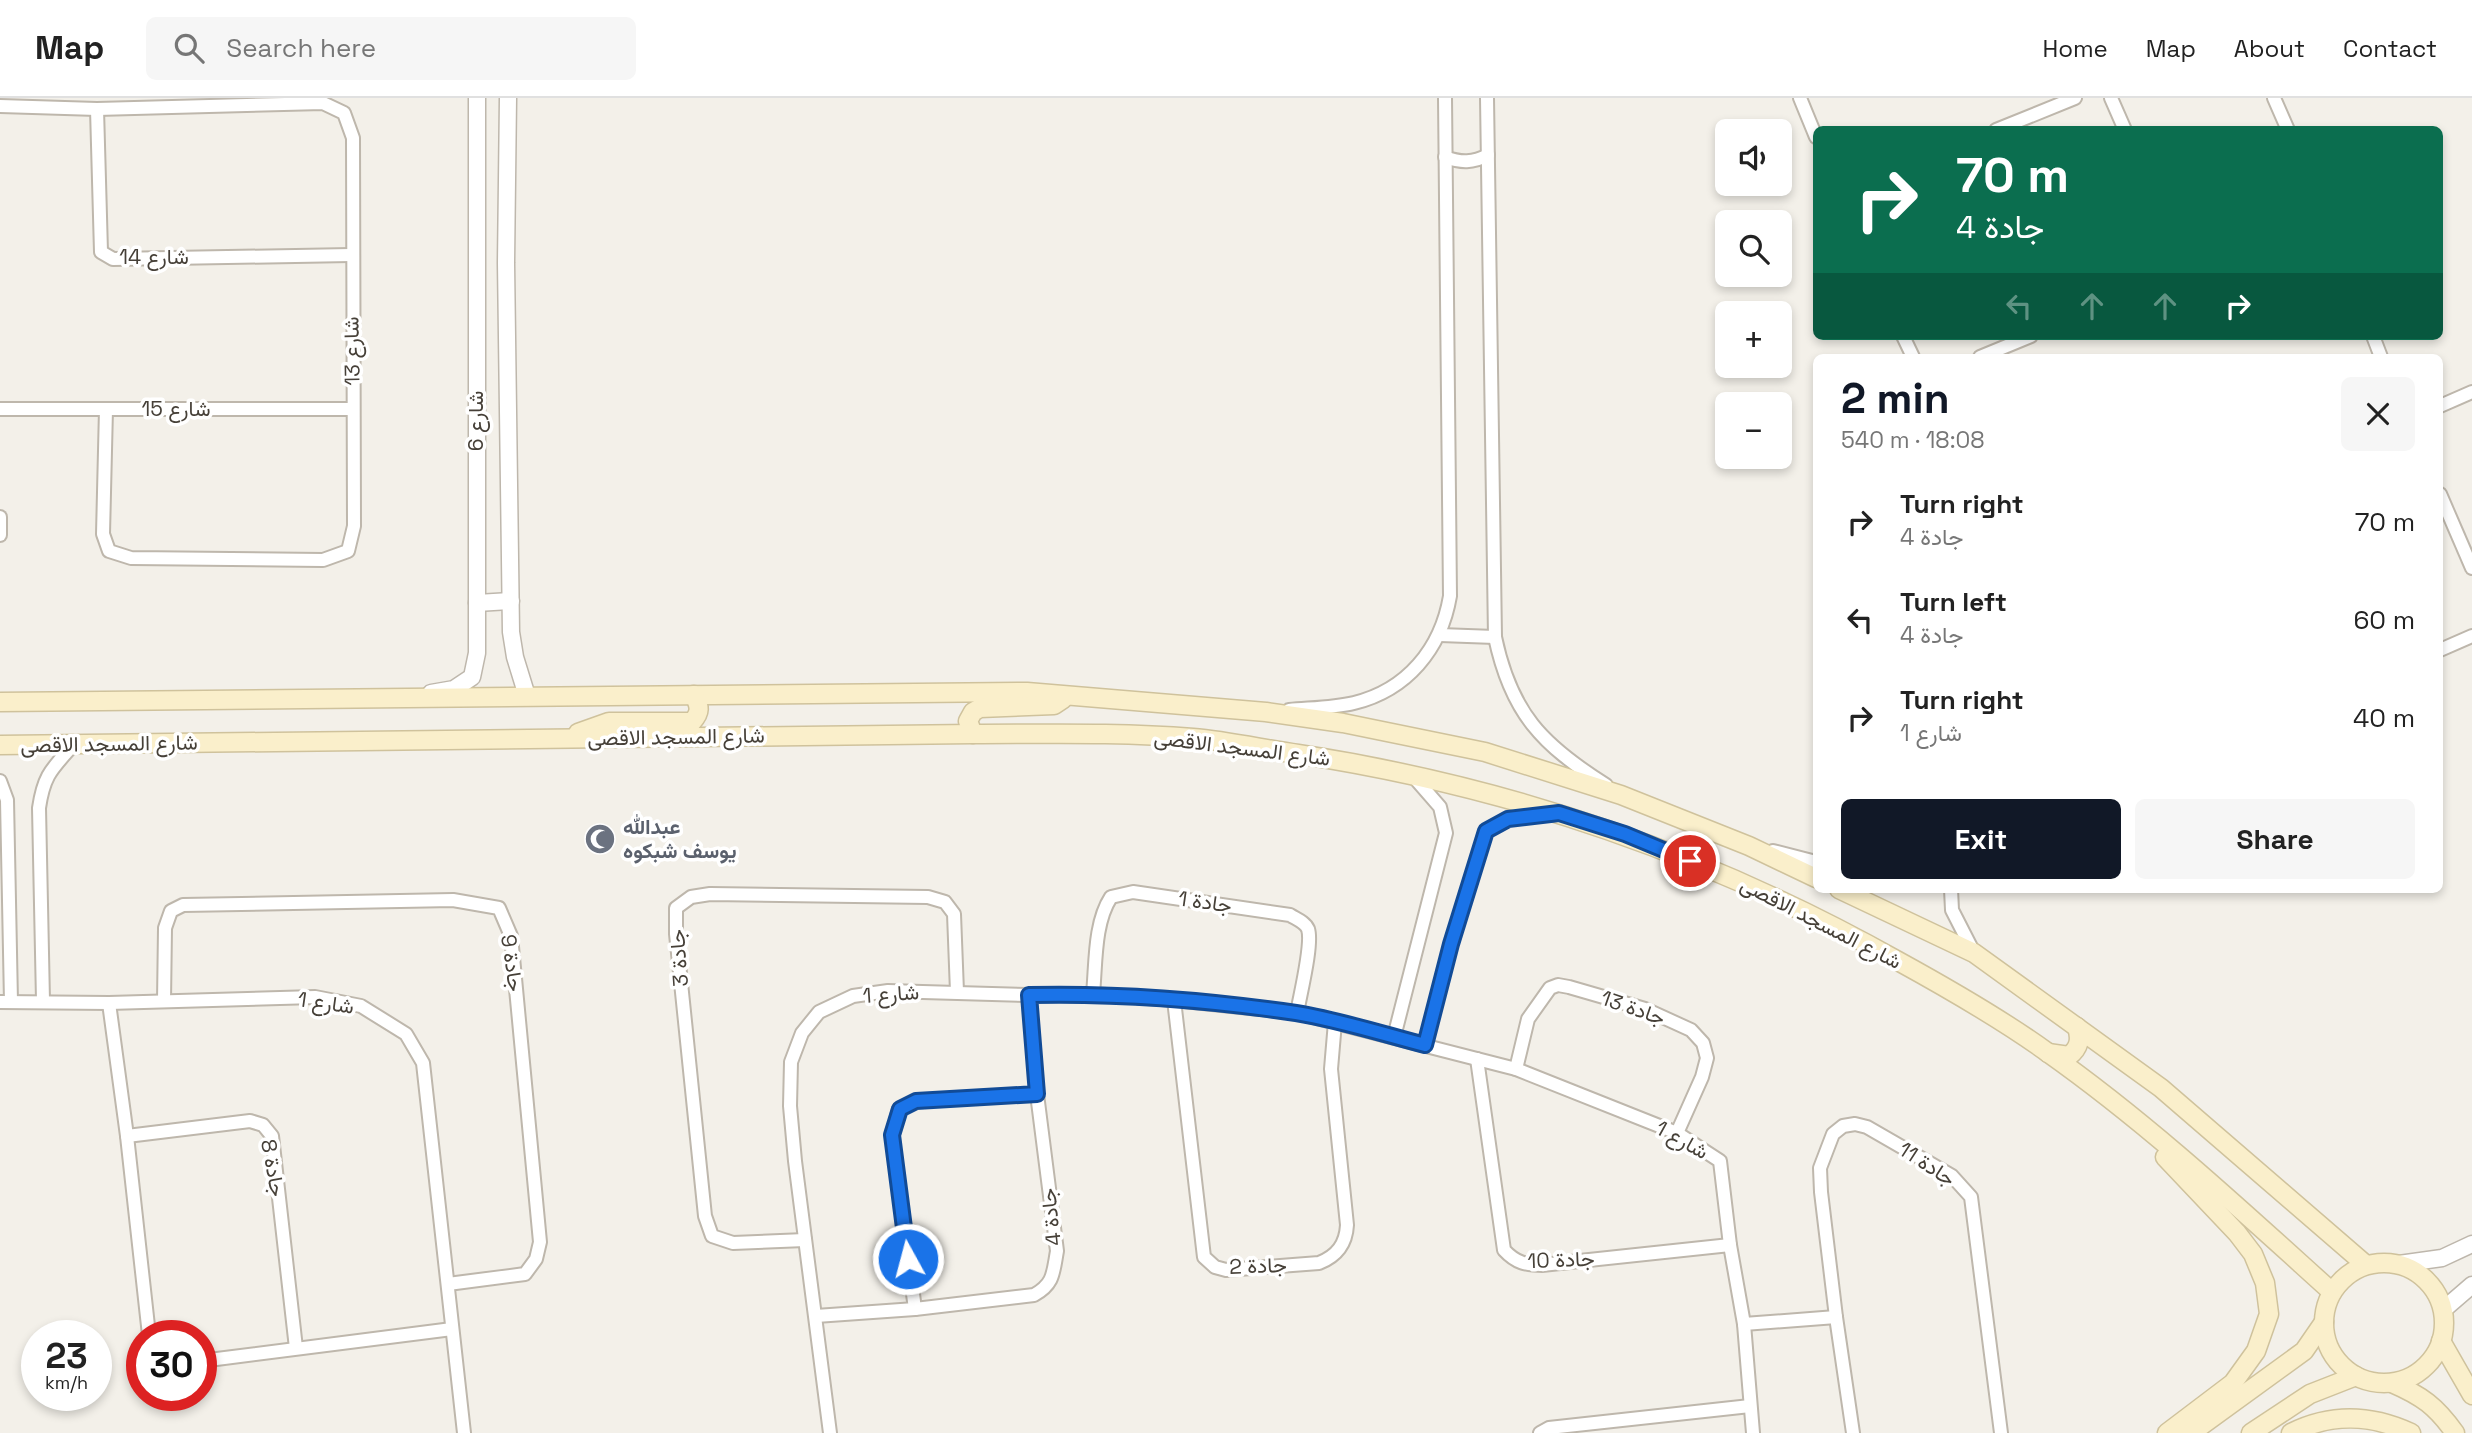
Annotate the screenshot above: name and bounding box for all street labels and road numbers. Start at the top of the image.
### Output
street label: شارع 14 [119,243,189,271]
street label: شارع 13 [337,316,367,386]
street label: شارع 6 [462,391,490,451]
street label: شارع 15 [142,395,211,423]
street label: شارع المسجد الاقصى [587,721,765,753]
street label: شارع المسجد الاقصى [1152,723,1332,773]
street label: شارع المسجد الاقصى [20,728,198,760]
street label: شارع المسجد الاقصى [1736,870,1906,976]
street label: جادة 1 [1177,884,1233,919]
street label: جادة 3 [663,928,694,988]
street label: جادة 9 [495,933,530,993]
street label: شارع 1 [862,978,920,1010]
street label: جادة 13 [1597,984,1669,1031]
street label: شارع 1 [296,985,356,1021]
street label: شارع 1 [1651,1114,1713,1166]
street label: جادة 11 [1894,1135,1961,1192]
street label: جادة 8 [255,1137,292,1199]
street label: جادة 4 [1034,1187,1067,1247]
street label: جادة 10 [1527,1245,1595,1274]
street label: جادة 2 [1229,1251,1287,1280]

